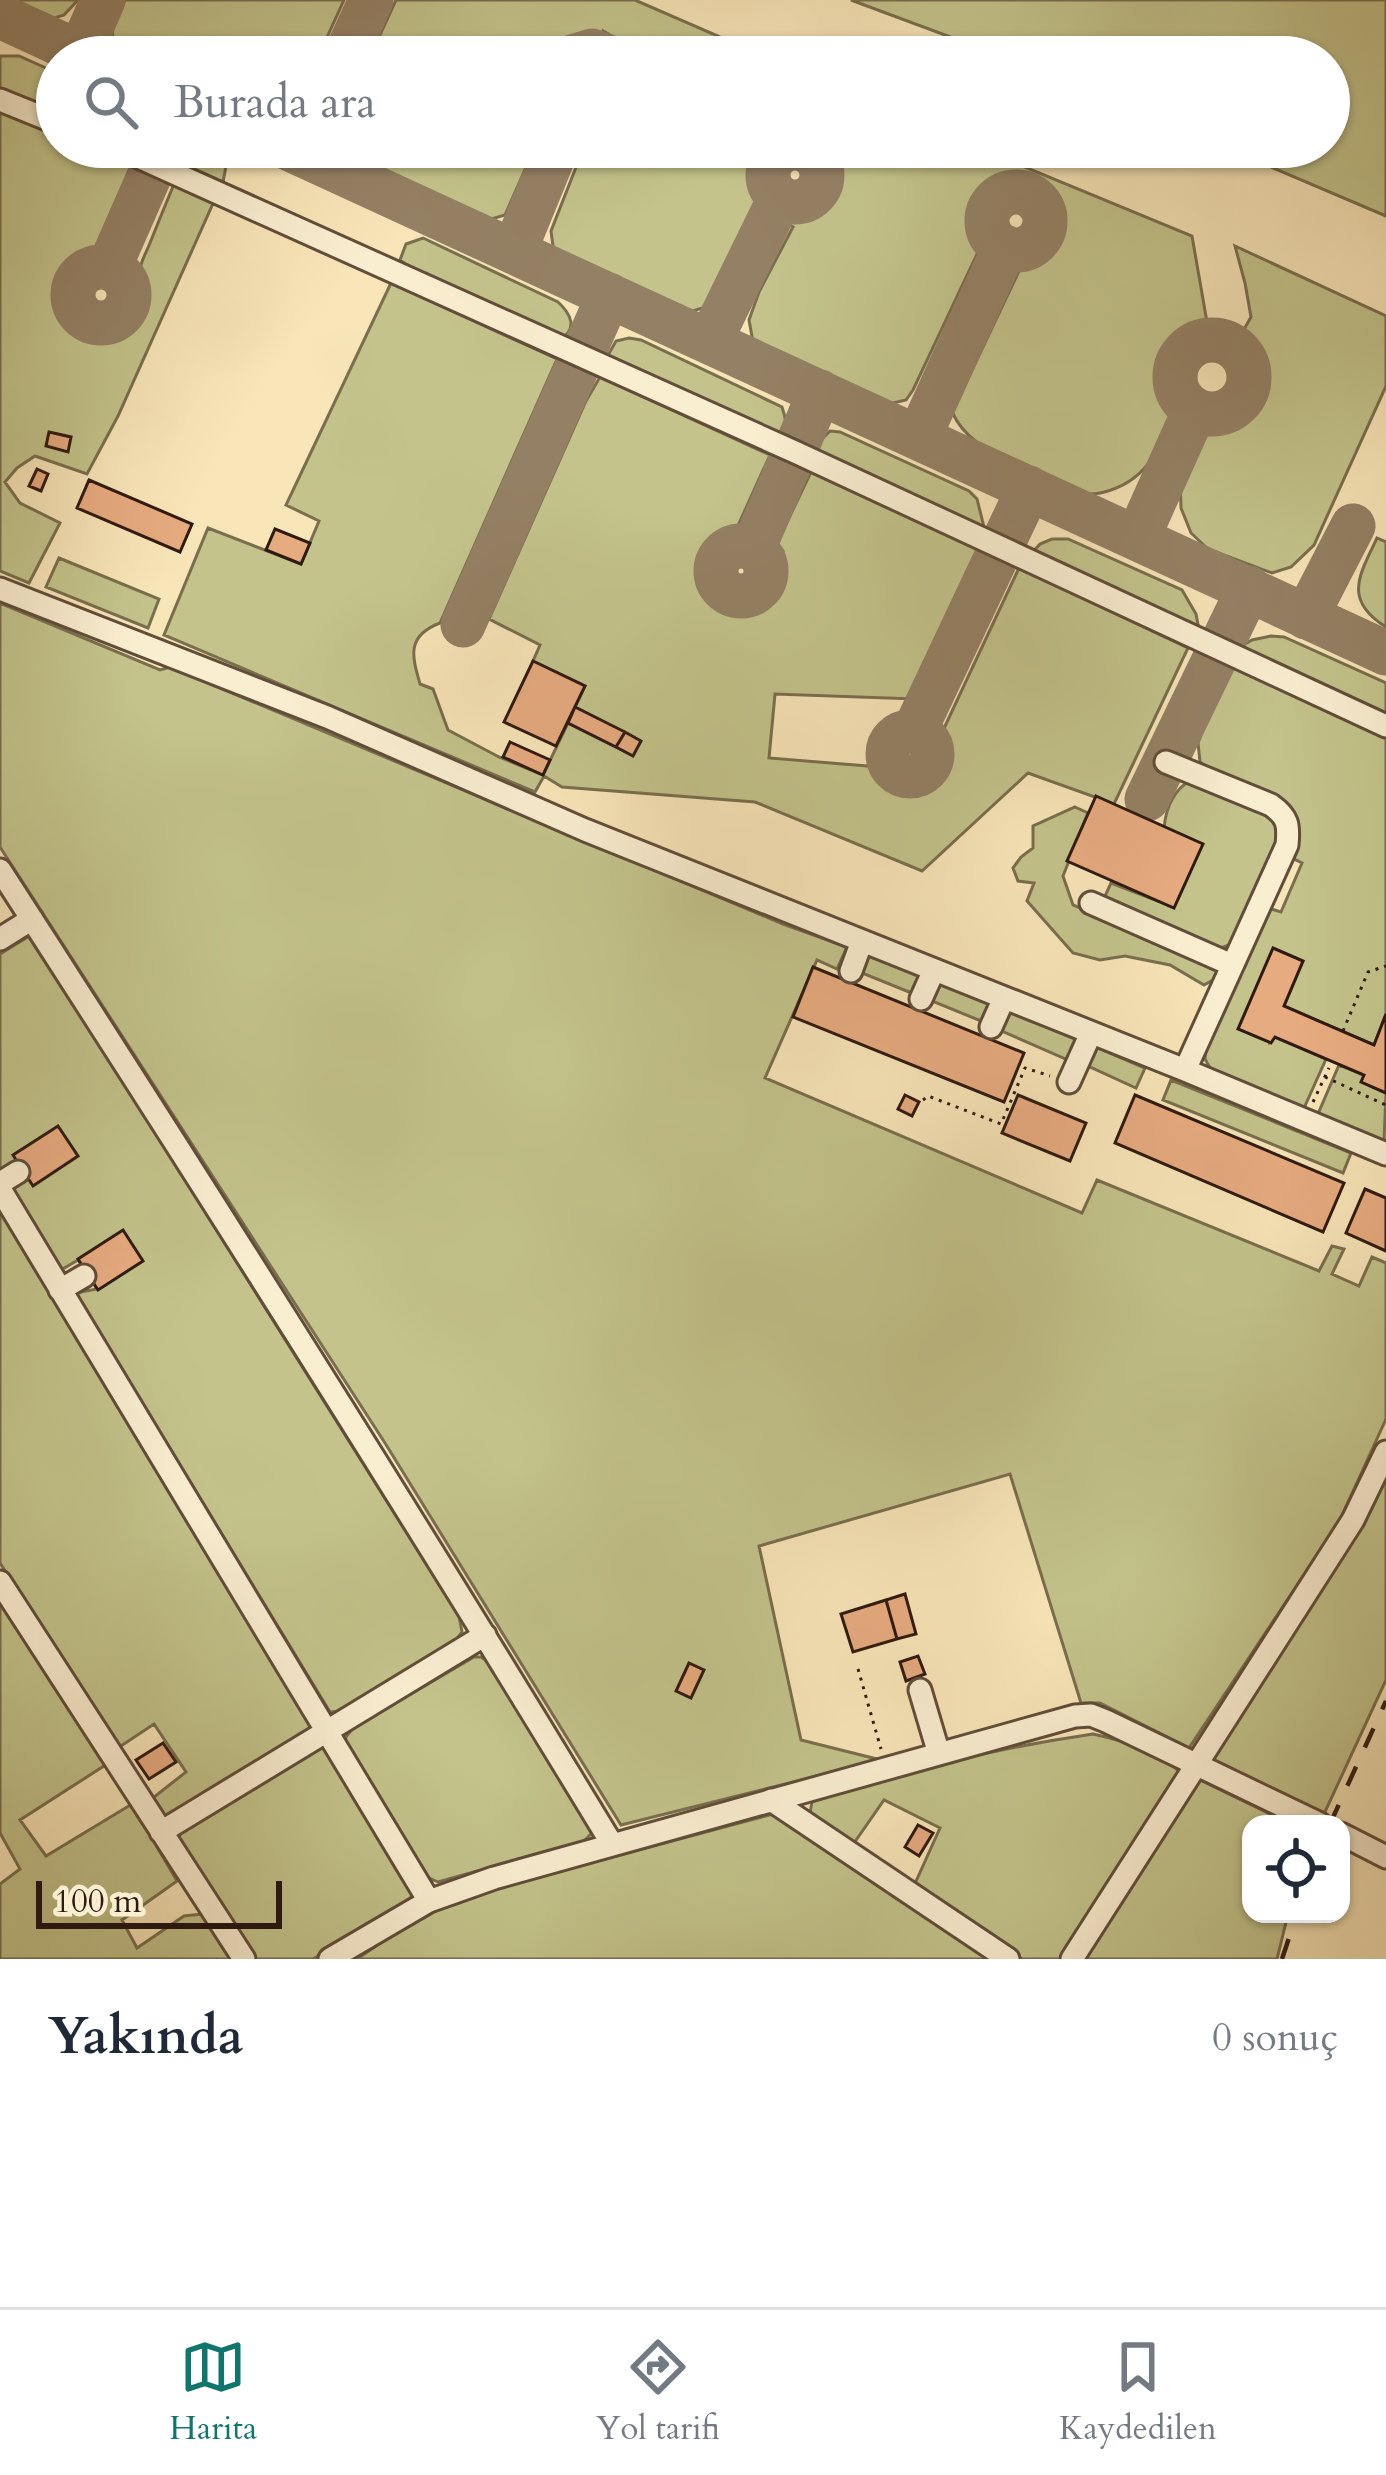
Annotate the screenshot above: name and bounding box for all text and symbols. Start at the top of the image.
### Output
search box [36,36,1350,168]
icon: search [78,69,144,135]
text: Burada ara [174,72,376,133]
map controls [1242,1815,1350,1923]
button: locate [1242,1815,1350,1923]
scale bar [36,1875,282,1928]
text: 100 m [54,1879,141,1924]
text: Yakında [48,2002,243,2072]
text: 0 sonuç [1212,2011,1338,2064]
tab: Harita [169,2334,257,2451]
tab: Yol tarifi [596,2334,720,2451]
tab: Kaydedilen [1059,2334,1217,2451]

